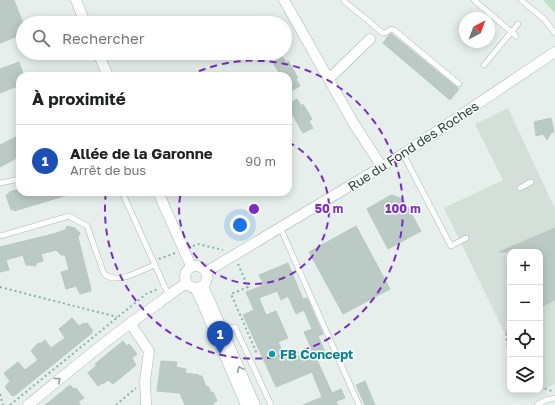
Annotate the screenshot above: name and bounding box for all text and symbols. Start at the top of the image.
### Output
north arrow [459,12,495,48]
search box [16,16,292,60]
icon: search [30,27,52,49]
text: Rechercher [62,29,145,47]
text: À proximité [32,88,126,109]
street label: Rue du Fond des Roches [345,98,481,194]
text: Allée de la Garonne [70,144,213,162]
text: 1 [42,153,48,169]
text: 90 m [245,153,276,169]
text: Arrêt de bus [70,162,146,178]
text: 50 m [315,201,343,216]
text: 100 m [385,201,421,216]
centre of rings [247,202,261,216]
your location [230,215,250,235]
map controls [507,249,543,393]
button: + [507,249,543,285]
button: − [507,285,543,321]
pin: 1 [207,321,233,354]
button: locate [507,321,543,357]
place label: FB Concept [280,346,353,362]
marker: FB Concept [267,349,277,359]
button: layers [507,357,543,393]
one-way arrow [237,366,245,374]
one-way arrow [54,378,61,385]

